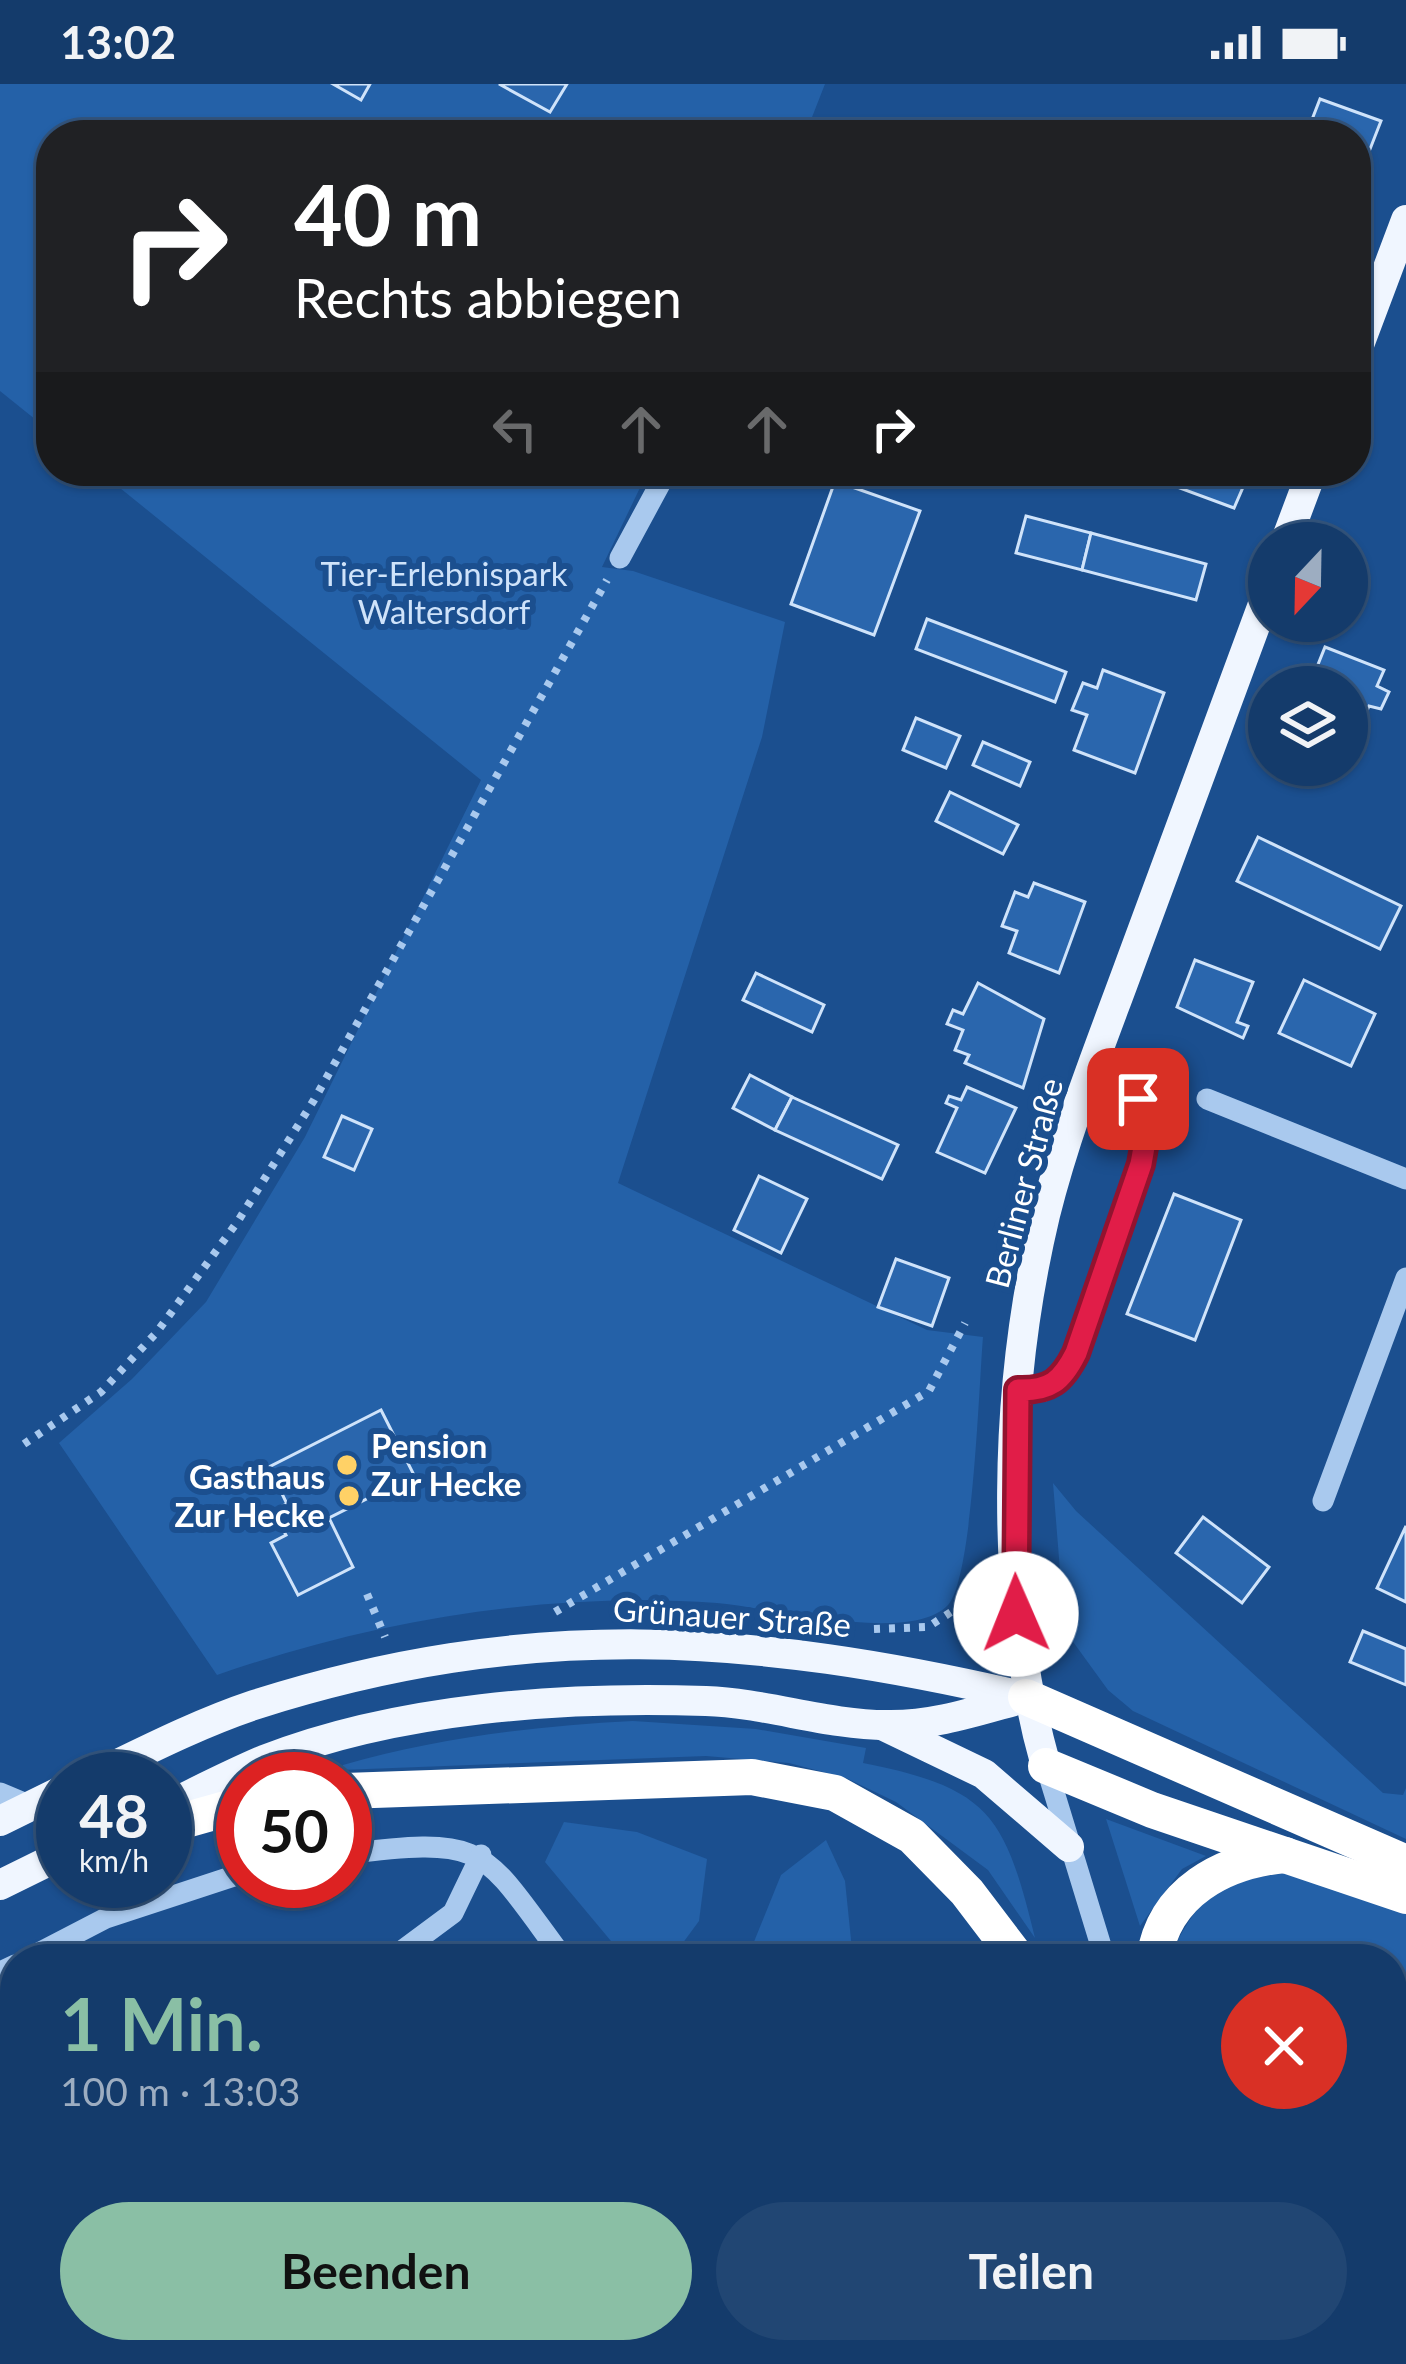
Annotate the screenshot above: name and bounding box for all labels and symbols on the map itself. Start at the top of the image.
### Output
north arrow [1248,522,1368,642]
park label: Tier-Erlebnispark Waltersdorf [321,553,568,631]
pin [1087,1048,1189,1150]
street label: Berliner Straße [976,1073,1070,1292]
place label: Pension Zur Hecke [371,1425,521,1503]
marker: Pension Zur Hecke [334,1452,360,1478]
place label: Gasthaus Zur Hecke [175,1456,325,1534]
marker: Gasthaus Zur Hecke [336,1483,362,1509]
position arrow [953,1551,1079,1677]
street label: Grünauer Straße [612,1588,852,1644]
speed limit sign: 50 [216,1752,372,1908]

